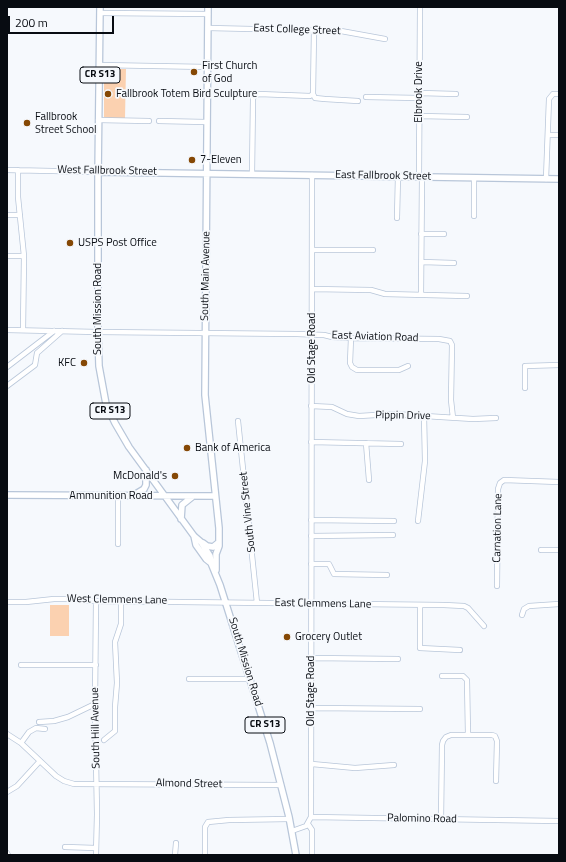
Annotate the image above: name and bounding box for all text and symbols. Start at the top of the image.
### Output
scale bar [10,8,116,34]
text: 200 m [15,13,48,32]
street label: East College Street [253,22,341,38]
place label: First Church of God [202,59,258,85]
street label: Elbrook Drive [412,61,426,123]
road number: CR S13 [80,67,120,83]
marker: First Church of God [189,67,199,77]
place label: Fallbrook Totem Bird Sculpture [116,87,257,101]
marker: Fallbrook Totem Bird Sculpture [103,89,113,99]
place label: Fallbrook Street School [35,110,97,136]
marker: Fallbrook Street School [22,118,32,128]
place label: 7-Eleven [200,153,242,167]
marker: 7-Eleven [187,155,197,165]
street label: West Fallbrook Street [57,164,157,178]
street label: East Fallbrook Street [335,169,431,183]
street label: South Main Avenue [199,231,213,321]
place label: USPS Post Office [78,236,157,250]
marker: USPS Post Office [65,238,75,248]
street label: South Mission Road [91,263,105,355]
street label: Old Stage Road [305,313,319,383]
street label: East Aviation Road [331,329,419,345]
place label: KFC [58,356,76,370]
marker: KFC [79,358,89,368]
road number: CR S13 [90,403,130,419]
street label: Pippin Drive [375,409,431,423]
place label: Bank of America [195,441,271,455]
marker: Bank of America [182,443,192,453]
place label: McDonald's [113,469,167,483]
marker: McDonald's [170,471,180,481]
street label: South Vine Street [237,471,259,553]
street label: Ammunition Road [69,489,153,503]
street label: Carnation Lane [491,493,505,563]
street label: West Clemmens Lane [67,593,167,607]
street label: East Clemmens Lane [275,597,371,611]
street label: South Mission Road [225,616,265,708]
place label: Grocery Outlet [295,630,362,644]
marker: Grocery Outlet [282,632,292,642]
street label: Old Stage Road [304,656,318,726]
street label: South Hill Avenue [89,687,103,769]
road number: CR S13 [245,717,285,733]
street label: Almond Street [156,777,222,791]
street label: Palomino Road [387,812,457,826]

